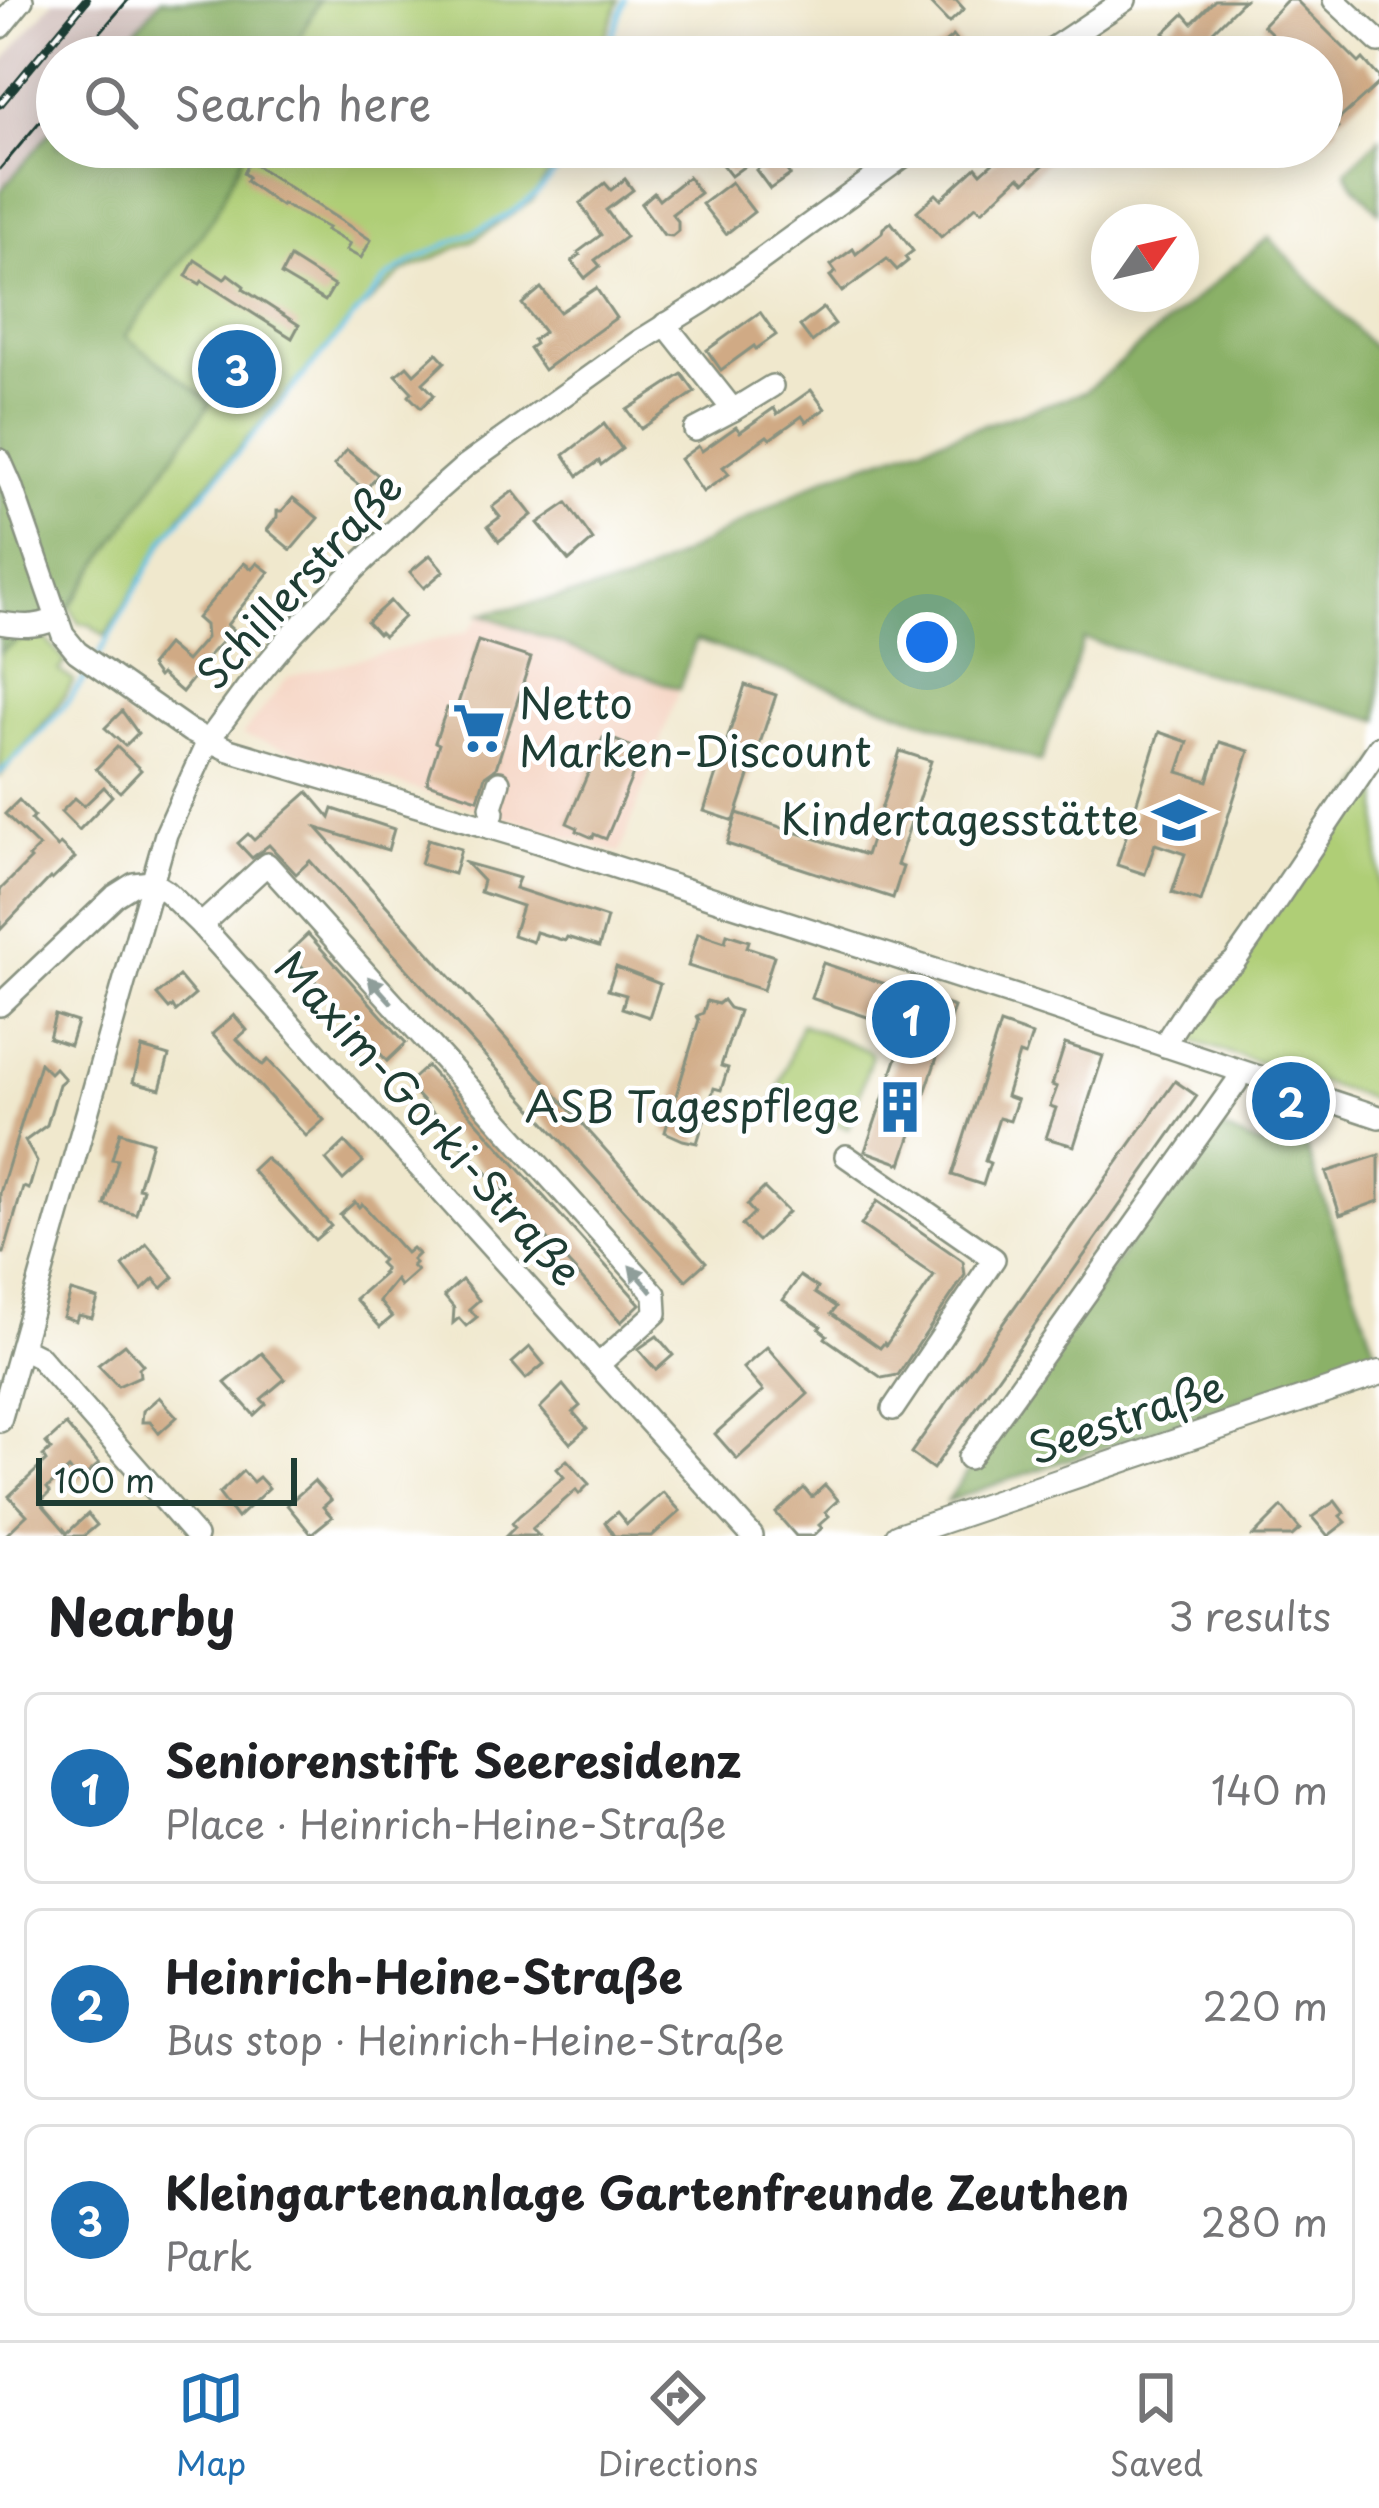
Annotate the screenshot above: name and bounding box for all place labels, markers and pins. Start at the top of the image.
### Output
pin: 3 [198,324,276,414]
place label: Netto Marken-Discount [519,670,871,781]
supermarket icon: Netto Marken-Discount [450,699,508,757]
place label: Kindertagesstätte [780,786,1139,849]
school or university icon: Kindertagesstätte [1150,791,1208,849]
pin: 1 [872,974,950,1064]
pin: 2 [1252,1056,1330,1146]
place label: ASB Tagespflege [525,1073,860,1136]
building icon: ASB Tagespflege [871,1078,929,1136]

